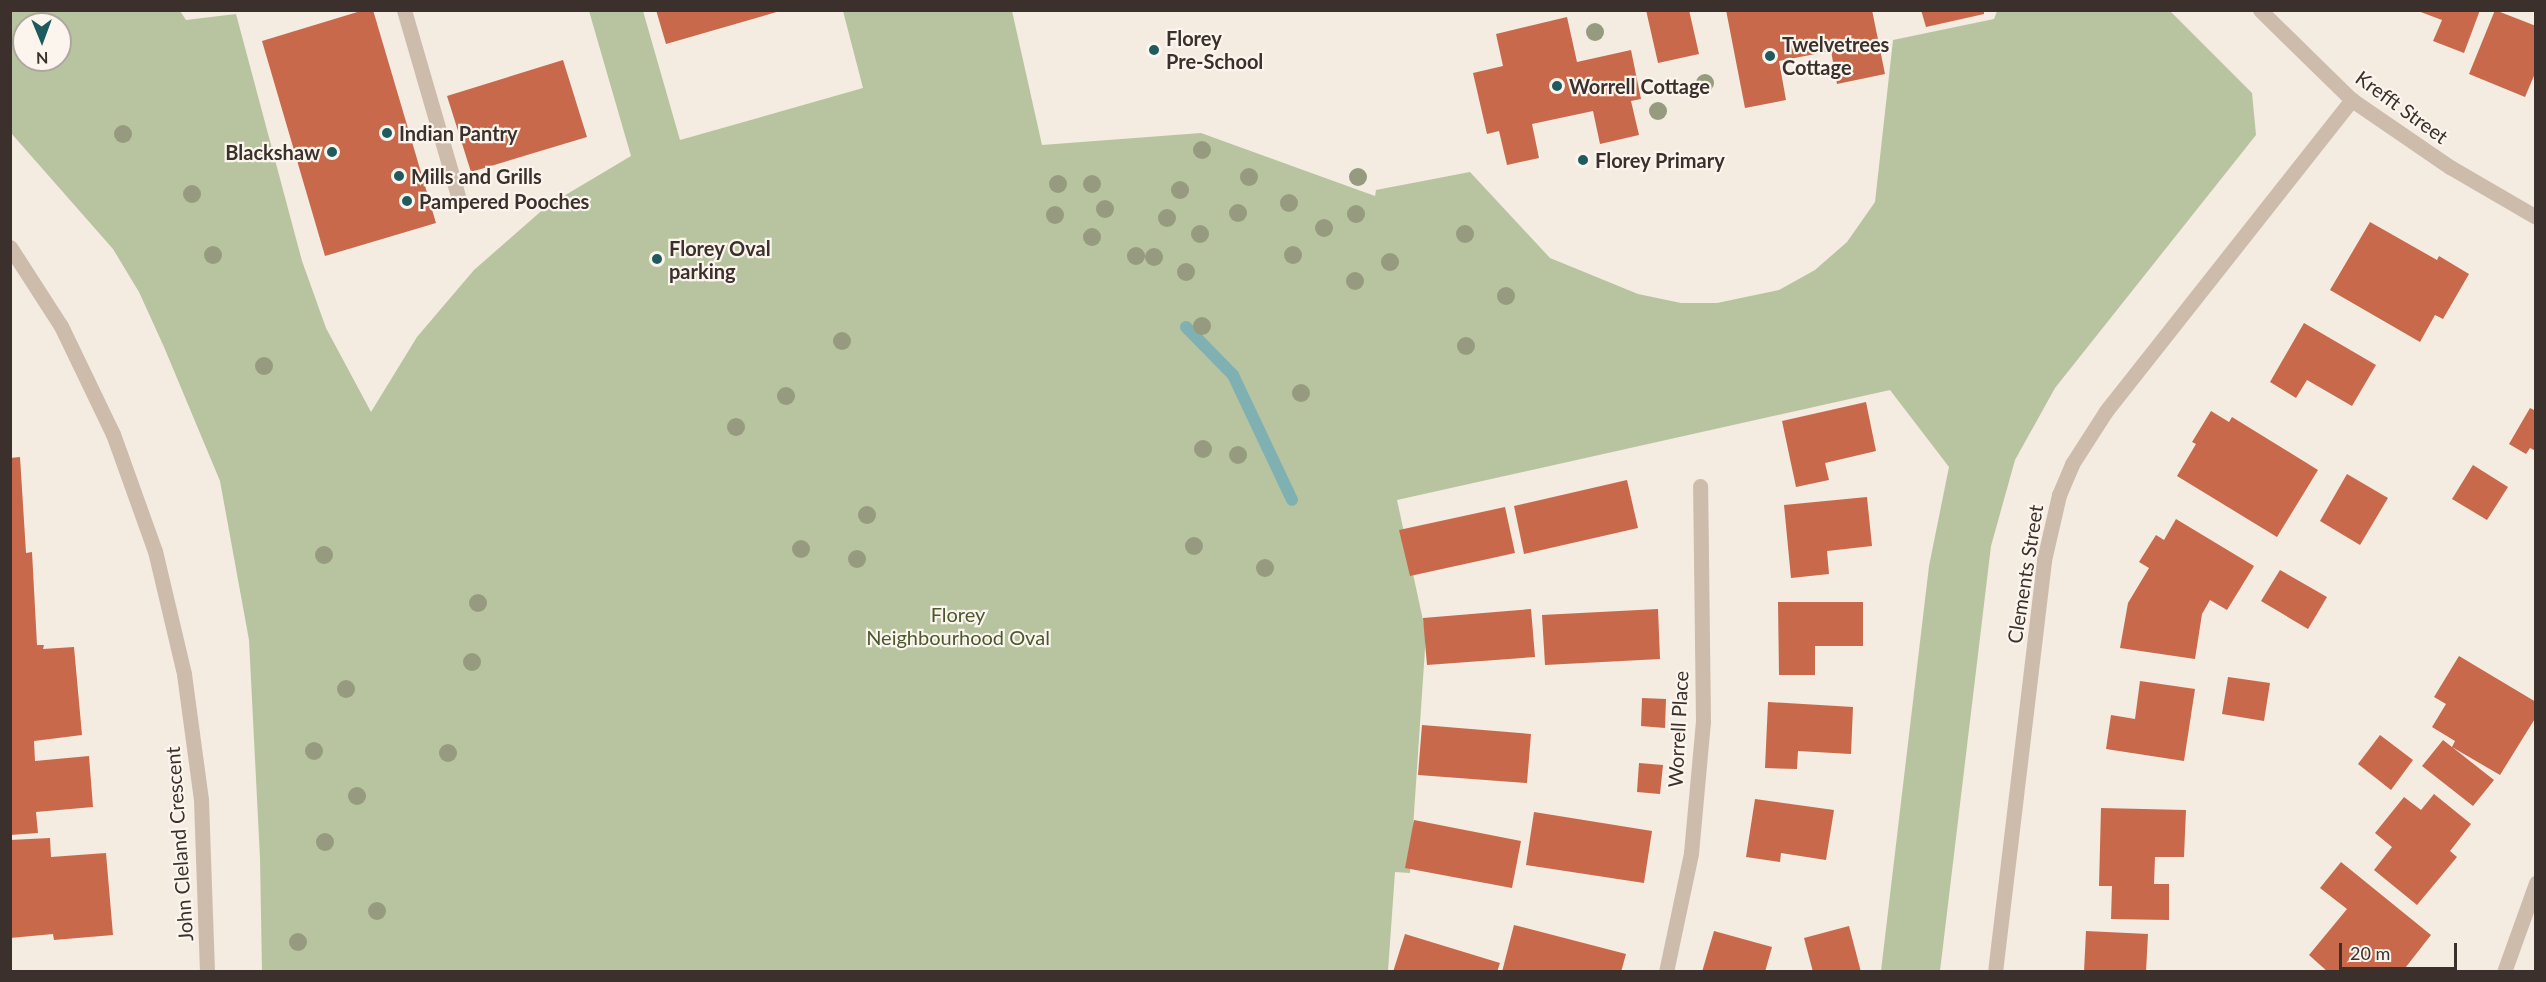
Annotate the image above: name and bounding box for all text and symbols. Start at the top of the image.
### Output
north arrow [12,12,72,72]
place label: Florey Pre-School [1166,27,1263,74]
place label: Twelvetrees Cottage [1782,33,1889,80]
marker: Florey Pre-School [1147,43,1161,57]
text: N [36,49,49,68]
marker: Twelvetrees Cottage [1763,49,1777,63]
street label: Krefft Street [2351,65,2453,149]
place label: Worrell Cottage [1569,74,1710,98]
marker: Worrell Cottage [1550,79,1564,93]
place label: Indian Pantry [399,121,518,145]
marker: Indian Pantry [380,126,394,140]
place label: Blackshaw [225,140,320,164]
marker: Blackshaw [325,145,339,159]
place label: Florey Primary [1595,148,1725,172]
marker: Florey Primary [1576,153,1590,167]
place label: Mills and Grills [411,164,542,188]
marker: Mills and Grills [392,169,406,183]
place label: Pampered Pooches [419,189,589,213]
marker: Pampered Pooches [400,194,414,208]
place label: Florey Oval parking [669,236,771,283]
marker: Florey Oval parking [650,252,664,266]
street label: Clements Street [2002,503,2048,645]
park label: Florey Neighbourhood Oval [866,603,1050,650]
street label: Worrell Place [1663,670,1693,788]
street label: John Cleland Crescent [160,746,198,942]
scale bar [2342,931,2460,969]
text: 20 m [2350,942,2390,964]

